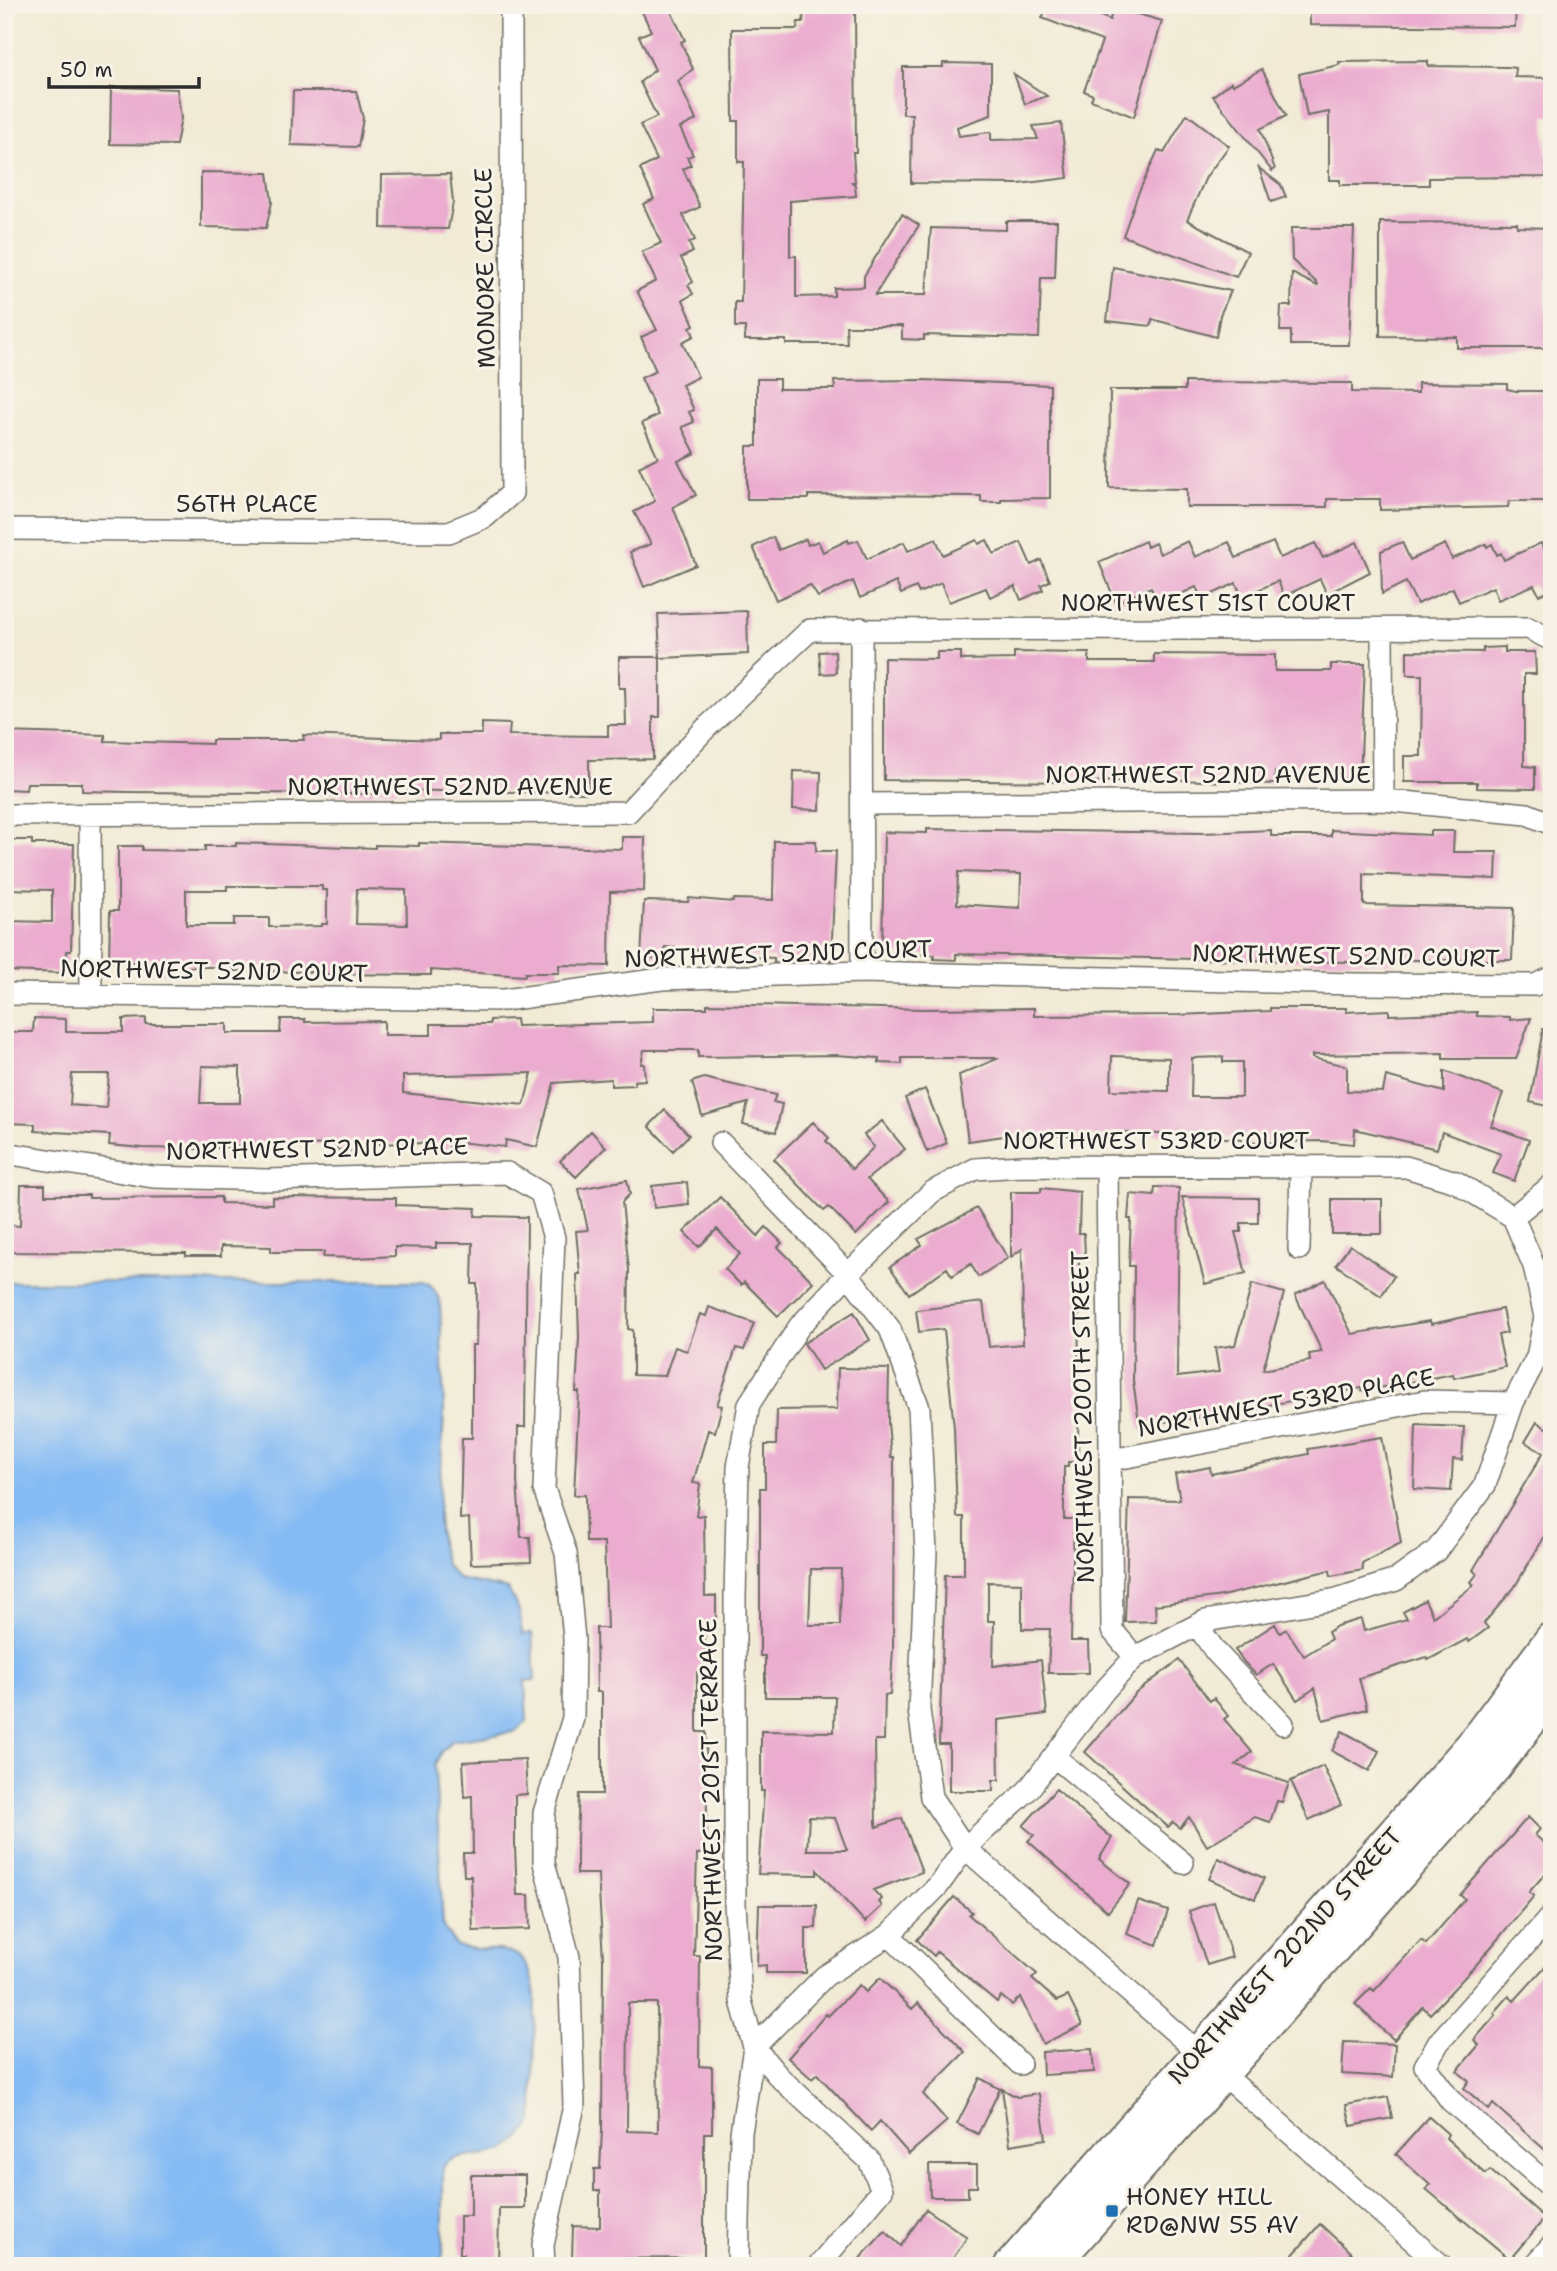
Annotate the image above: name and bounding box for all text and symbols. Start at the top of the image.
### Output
scale bar [49,46,200,90]
text: 50 m [60,56,113,84]
street label: MONORE CIRCLE [467,167,503,369]
street label: 56TH PLACE [176,488,318,520]
street label: NORTHWEST 51ST COURT [1061,587,1356,619]
street label: NORTHWEST 52ND AVENUE [1045,759,1371,791]
street label: NORTHWEST 52ND AVENUE [287,771,613,803]
street label: NORTHWEST 52ND COURT [623,933,933,975]
street label: NORTHWEST 52ND COURT [1192,937,1501,975]
street label: NORTHWEST 52ND COURT [60,952,369,990]
street label: NORTHWEST 53RD COURT [1003,1125,1310,1157]
street label: NORTHWEST 52ND PLACE [165,1130,469,1168]
street label: NORTHWEST 200TH STREET [1064,1250,1102,1584]
street label: NORTHWEST 53RD PLACE [1135,1361,1437,1445]
street label: NORTHWEST 201ST TERRACE [692,1618,730,1962]
street label: NORTHWEST 202ND STREET [1161,1821,1409,2091]
place label: HONEY HILL RD@NW 55 AV [1126,2181,1298,2241]
marker: HONEY HILL RD@NW 55 AV [1104,2203,1120,2219]

